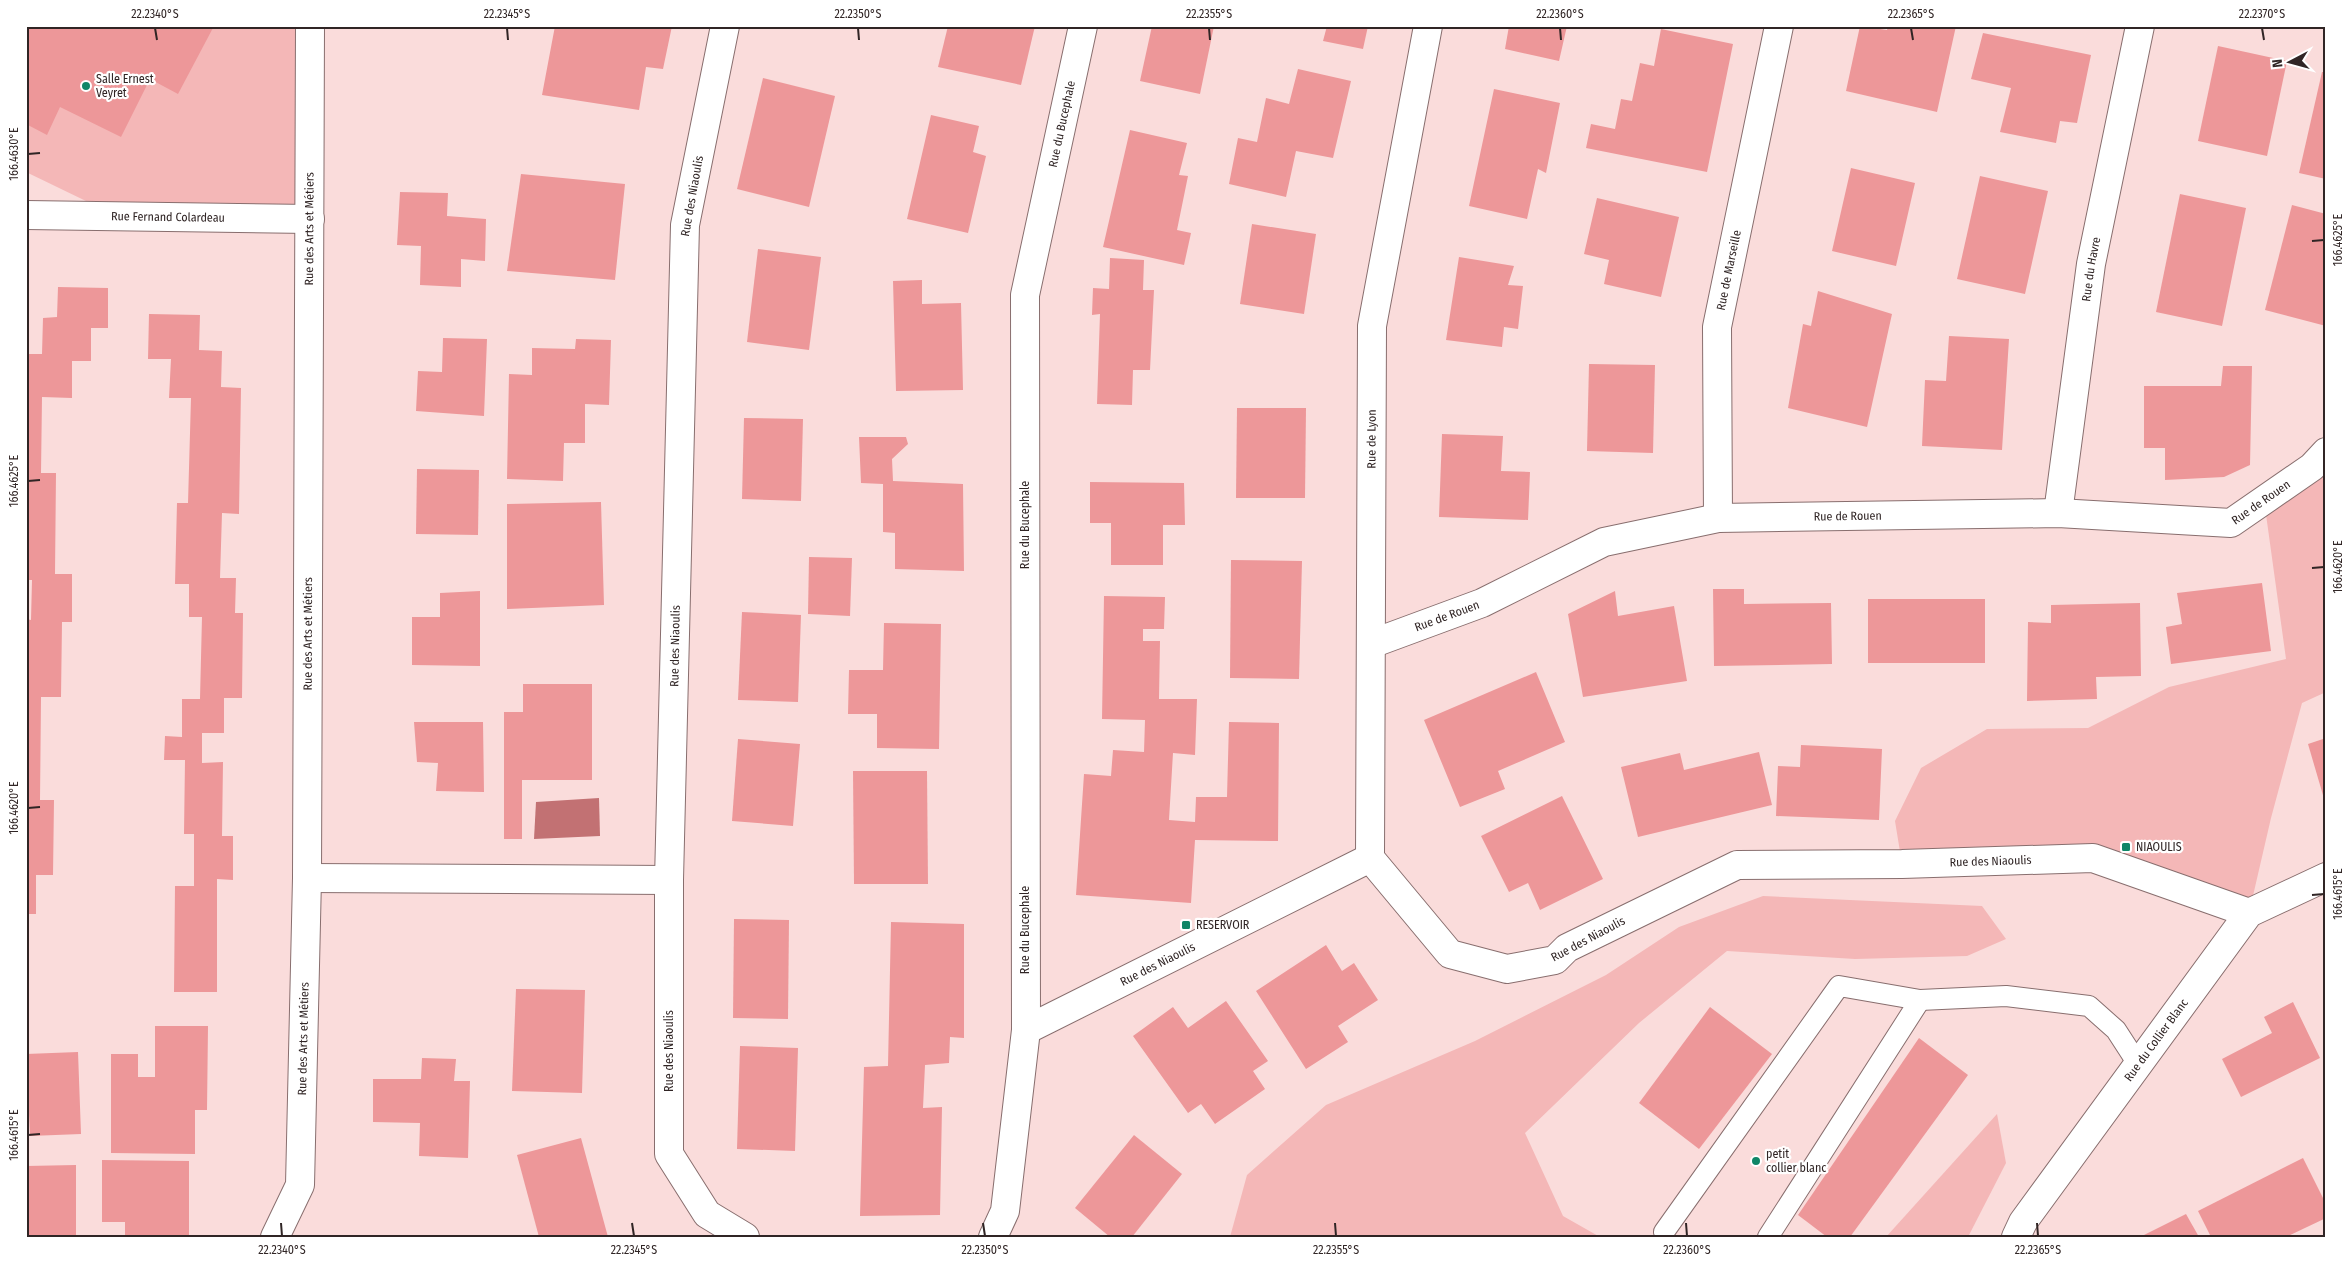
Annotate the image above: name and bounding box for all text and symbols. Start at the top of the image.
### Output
text: 22.2340°S [131,7,179,21]
text: 22.2345°S [484,7,530,21]
text: 22.2350°S [834,7,882,21]
text: 22.2355°S [1186,7,1232,21]
text: 22.2360°S [1536,7,1584,21]
text: 22.2365°S [1888,7,1934,21]
text: 22.2370°S [2239,7,2285,21]
north arrow [2264,38,2314,88]
text: N [2269,58,2286,68]
place label: Salle Ernest Veyret [96,72,154,100]
street label: Rue du Bucephale [1046,79,1078,169]
marker: Salle Ernest Veyret [80,80,92,92]
text: 166.4630°E [7,127,21,181]
street label: Rue des Niaoulis [678,154,706,238]
street label: Rue des Arts et Métiers [302,172,316,286]
street label: Rue Fernand Colardeau [111,209,225,225]
text: 166.4625°E [2331,213,2345,266]
street label: Rue de Marseille [1714,229,1744,312]
street label: Rue du Havre [2079,236,2103,302]
street label: Rue de Lyon [1364,409,1379,469]
text: 166.4625°E [7,454,21,507]
street label: Rue de Rouen [2229,477,2293,527]
street label: Rue du Bucephale [1018,481,1032,569]
street label: Rue de Rouen [1814,509,1882,524]
text: 166.4620°E [2331,540,2345,594]
street label: Rue des Arts et Métiers [301,577,315,691]
street label: Rue de Rouen [1413,598,1481,634]
street label: Rue des Niaoulis [667,605,683,687]
text: 166.4620°E [7,781,21,835]
place label: NIAOULIS [2136,840,2182,854]
marker: NIAOULIS [2120,841,2132,853]
street label: Rue des Niaoulis [1949,853,2032,870]
text: 166.4615°E [2331,868,2345,920]
street label: Rue du Bucephale [1018,886,1032,974]
street label: Rue des Niaoulis [1549,914,1627,964]
place label: RESERVOIR [1196,918,1250,932]
marker: RESERVOIR [1180,919,1192,931]
street label: Rue des Niaoulis [1118,940,1197,989]
street label: Rue des Arts et Métiers [295,982,312,1096]
street label: Rue du Collier Blanc [2121,996,2191,1084]
street label: Rue des Niaoulis [662,1010,676,1092]
text: 166.4615°E [7,1109,21,1161]
place label: petit collier blanc [1766,1147,1826,1175]
marker: petit collier blanc [1750,1155,1762,1167]
text: 22.2340°S [258,1243,306,1257]
text: 22.2345°S [611,1243,657,1257]
text: 22.2350°S [961,1243,1009,1257]
text: 22.2355°S [1313,1243,1359,1257]
text: 22.2360°S [1663,1243,1711,1257]
text: 22.2365°S [2015,1243,2061,1257]

